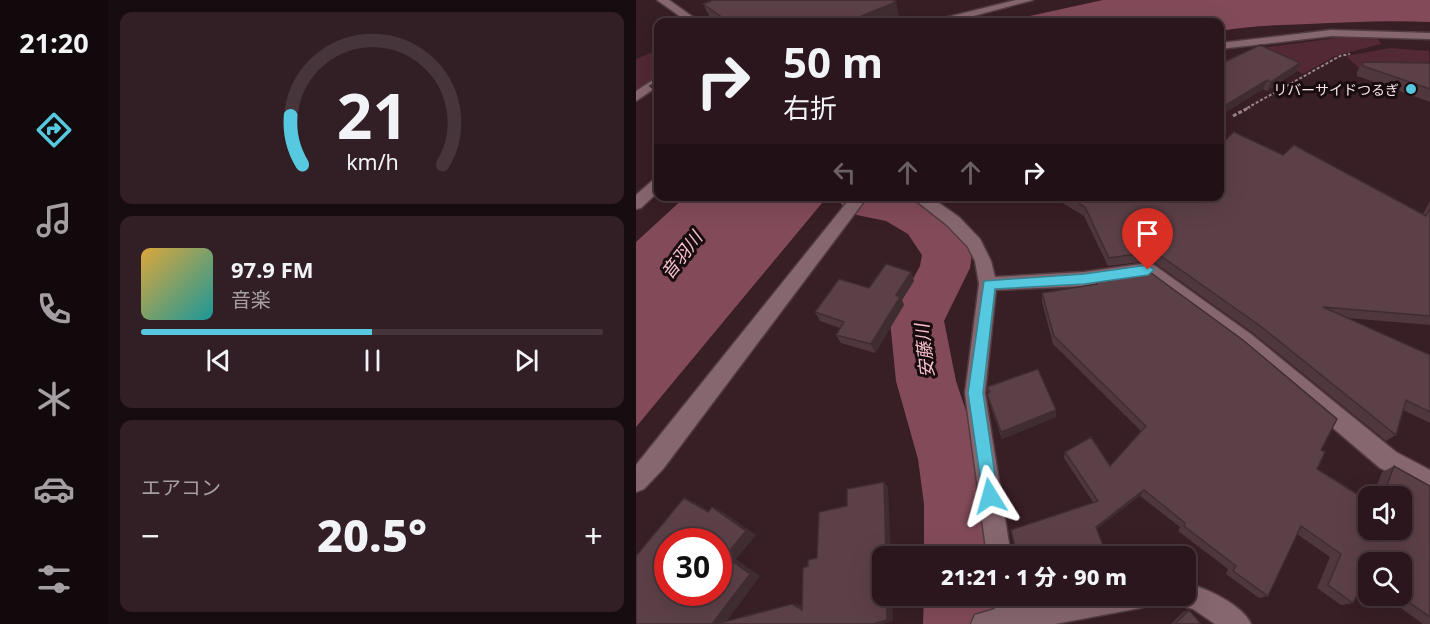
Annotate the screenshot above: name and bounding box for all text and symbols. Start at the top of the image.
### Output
text: 21:20 [19,24,89,61]
text: 50 m [783,33,883,90]
icon: right [684,42,762,120]
text: 21 [336,72,408,157]
place label: リバーサイドつるぎ [1273,80,1399,99]
marker: リバーサイドつるぎ [1404,82,1418,96]
text: 右折 [783,89,837,126]
icon: directions [33,109,75,151]
text: km/h [346,147,398,176]
icon: left [828,156,861,189]
icon: ahead [891,156,924,189]
icon: ahead [954,156,987,189]
icon: right [1017,156,1050,189]
icon: music [33,199,75,241]
pin [1122,208,1173,270]
icon: arrive [1131,217,1164,250]
water label: 音羽川 [655,225,708,284]
text: 97.9 FM [231,254,313,284]
text: 音楽 [231,286,271,313]
icon: phone [33,288,75,330]
water label: 安藤川 [909,321,939,379]
icon: previous [202,344,235,377]
icon: pause [356,344,389,377]
icon: next [510,344,543,377]
icon: climate [33,378,75,420]
position arrow [958,464,1022,528]
icon: car [33,468,75,510]
text: エアコン [141,474,221,501]
map controls [1358,486,1412,606]
button: sound [1358,486,1412,540]
text: 20.5° [317,504,427,565]
text: − [141,513,160,558]
text: + [584,513,603,558]
speed limit sign: 30 [654,528,732,606]
button: search [1358,552,1412,606]
icon: filters [33,558,75,600]
text: 21:21 · 1 分 · 90 m [941,561,1127,591]

